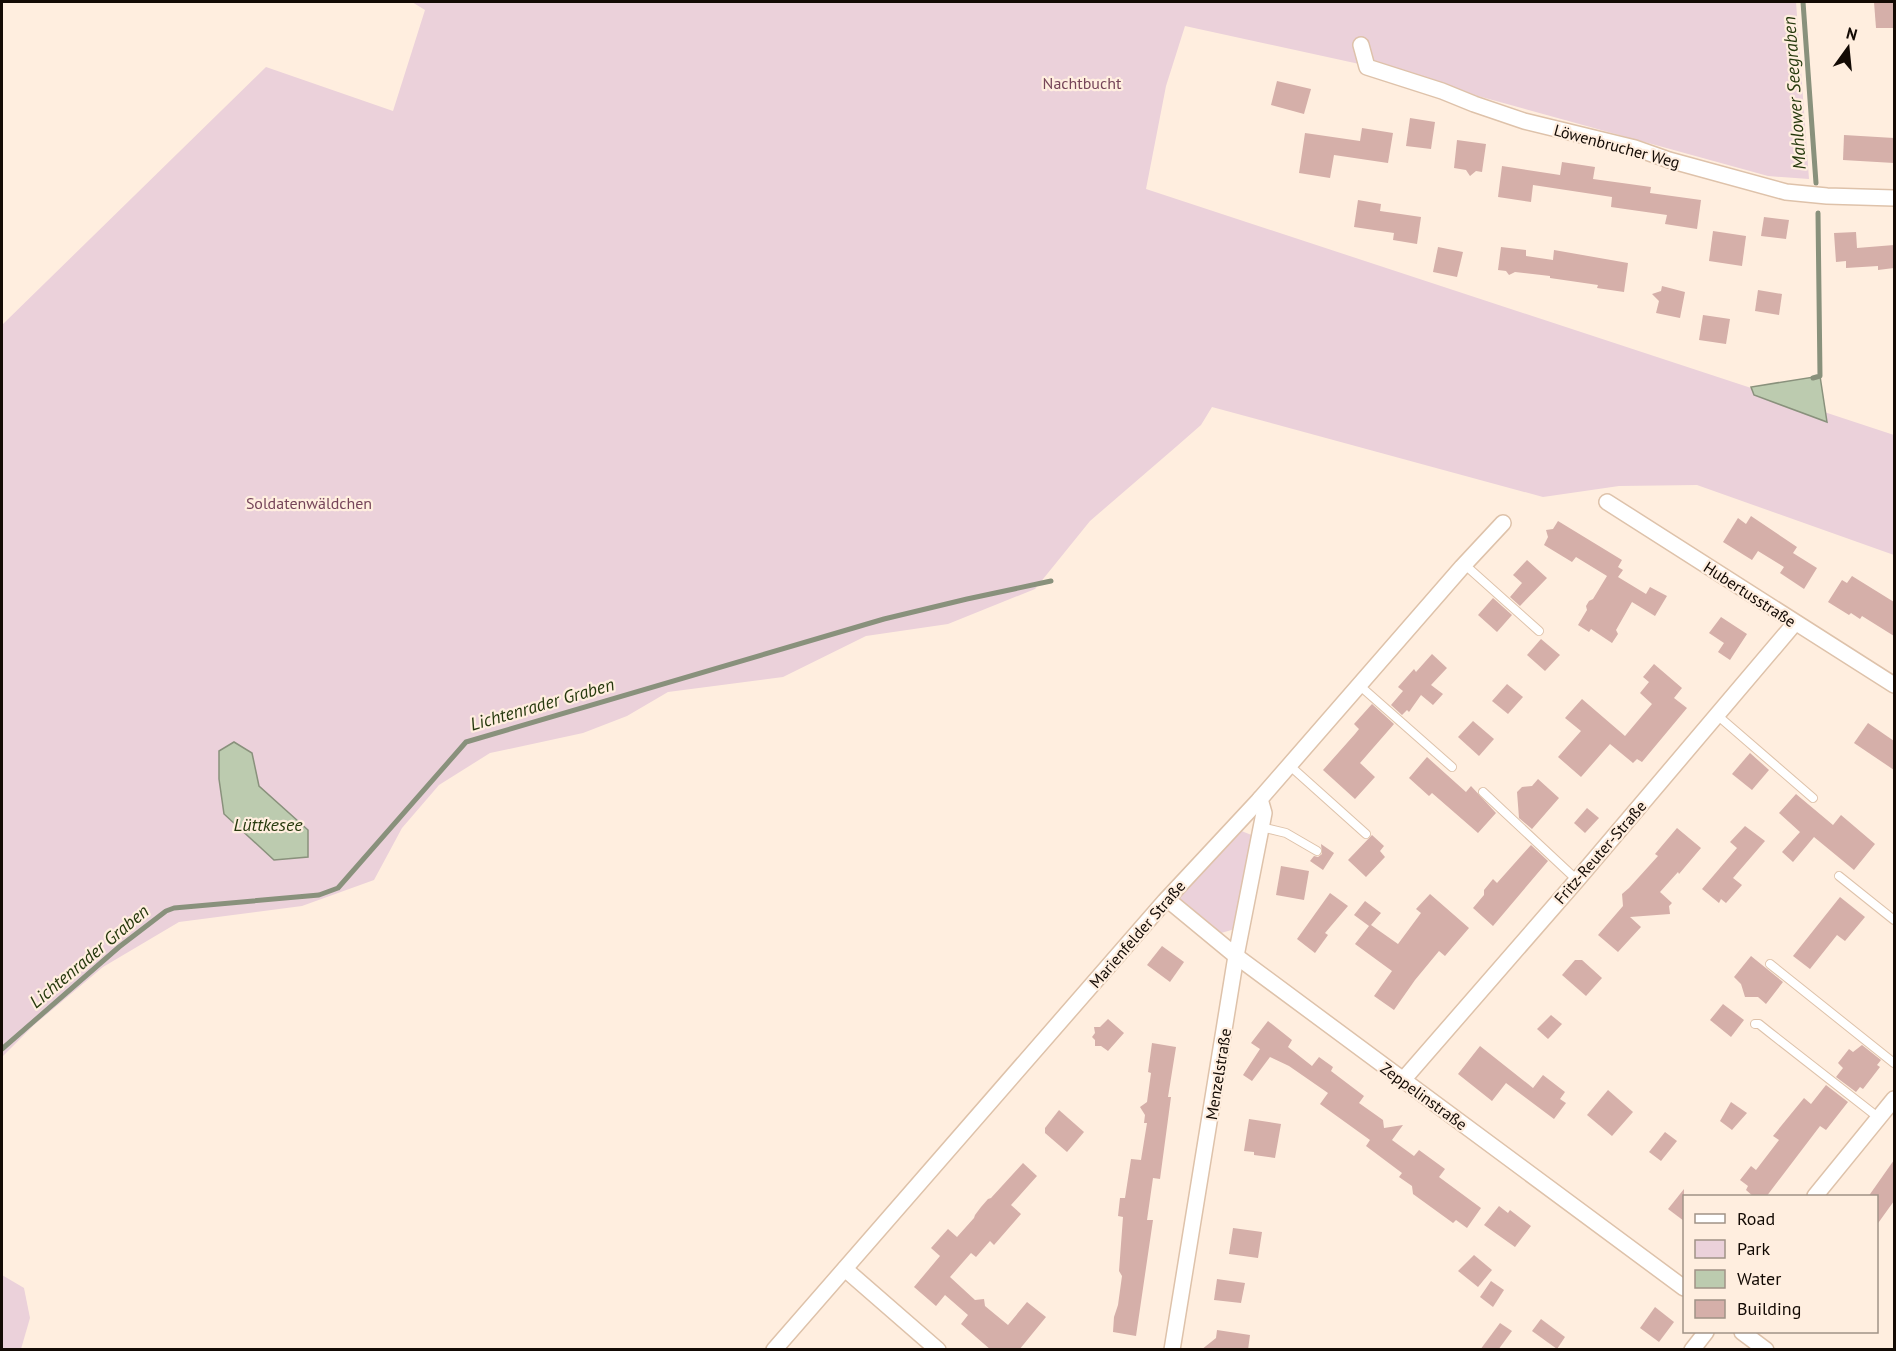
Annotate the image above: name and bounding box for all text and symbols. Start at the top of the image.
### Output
water label: Mahlower Seegraben [1777,16,1811,170]
north arrow [1818,18,1878,78]
text: N [1844,22,1860,45]
park label: Nachtbucht [1043,73,1122,93]
street label: Löwenbrucher Weg [1552,120,1682,172]
park label: Soldatenwäldchen [246,493,372,513]
street label: Hubertusstraße [1700,557,1800,631]
water label: Lichtenrader Graben [467,672,617,736]
street label: Fritz-Reuter-Straße [1550,796,1650,908]
water label: Lüttkesee [233,813,303,836]
street label: Marienfelder Straße [1085,876,1189,992]
water label: Lichtenrader Graben [25,899,153,1013]
street label: Menzelstraße [1201,1027,1235,1121]
street label: Zeppelinstraße [1377,1058,1471,1134]
legend [1683,1195,1878,1333]
text: Road [1737,1207,1775,1230]
text: Park [1737,1237,1770,1260]
text: Water [1737,1267,1781,1290]
text: Building [1737,1297,1801,1320]

